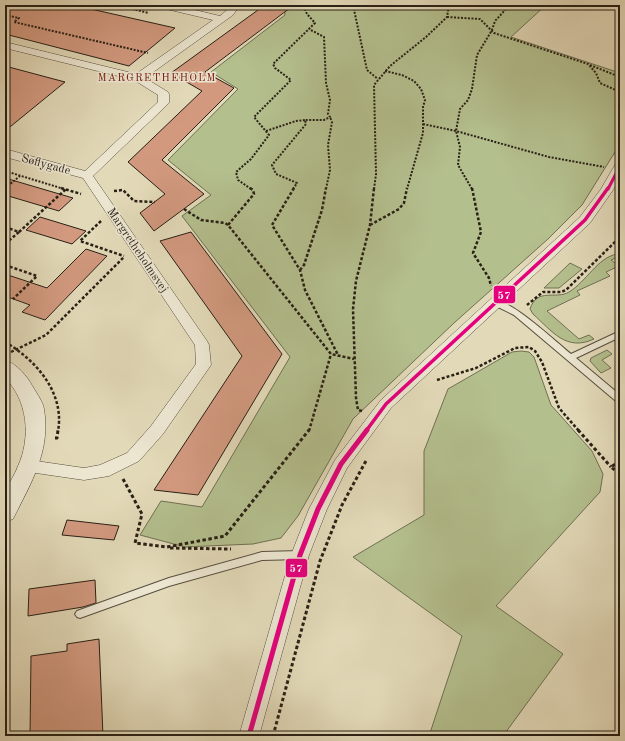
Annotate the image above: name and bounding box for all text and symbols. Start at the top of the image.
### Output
district label: MARGRETHEHOLM [98,73,216,84]
street label: Søflygade [20,153,72,177]
street label: Margretheholmsvej [104,206,170,295]
line badge: 57 [493,285,516,304]
text: 57 [498,291,510,302]
line badge: 57 [285,558,308,578]
text: 57 [290,564,302,575]

